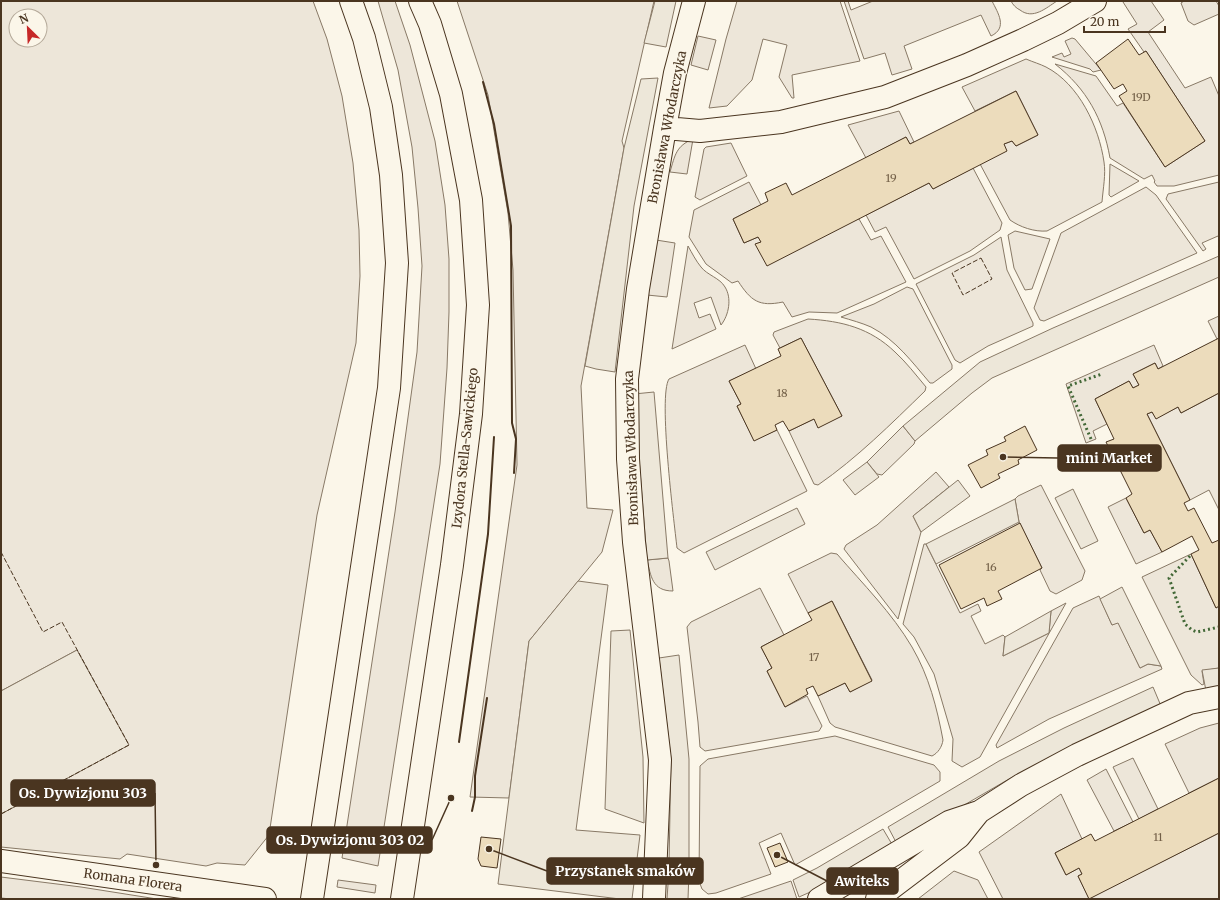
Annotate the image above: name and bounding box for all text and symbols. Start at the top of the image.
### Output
north arrow [8,8,48,48]
scale bar [1084,8,1165,34]
text: N [17,11,31,27]
text: 20 m [1090,14,1119,29]
street label: Bronisława Włodarczyka [644,49,690,205]
house number: 19D [1131,90,1151,104]
house number: 19 [885,171,897,185]
street label: Izydora Stella-Sawickiego [448,367,482,529]
street label: Bronisława Włodarczyka [620,370,642,526]
house number: 18 [776,386,788,400]
callout: mini Market [1058,445,1161,471]
text: mini Market [1066,449,1153,467]
house number: 16 [985,560,997,574]
house number: 17 [809,650,819,664]
callout: Os. Dywizjonu 303 [11,780,155,806]
text: Os. Dywizjonu 303 [19,784,147,802]
callout: Os. Dywizjonu 303 02 [267,827,432,853]
house number: 11 [1153,830,1163,844]
text: Os. Dywizjonu 303 02 [276,831,424,849]
callout: Przystanek smaków [547,858,703,884]
text: Przystanek smaków [555,862,696,880]
street label: Romana Florera [83,865,183,895]
callout: Awiteks [827,868,898,894]
text: Awiteks [833,872,890,890]

